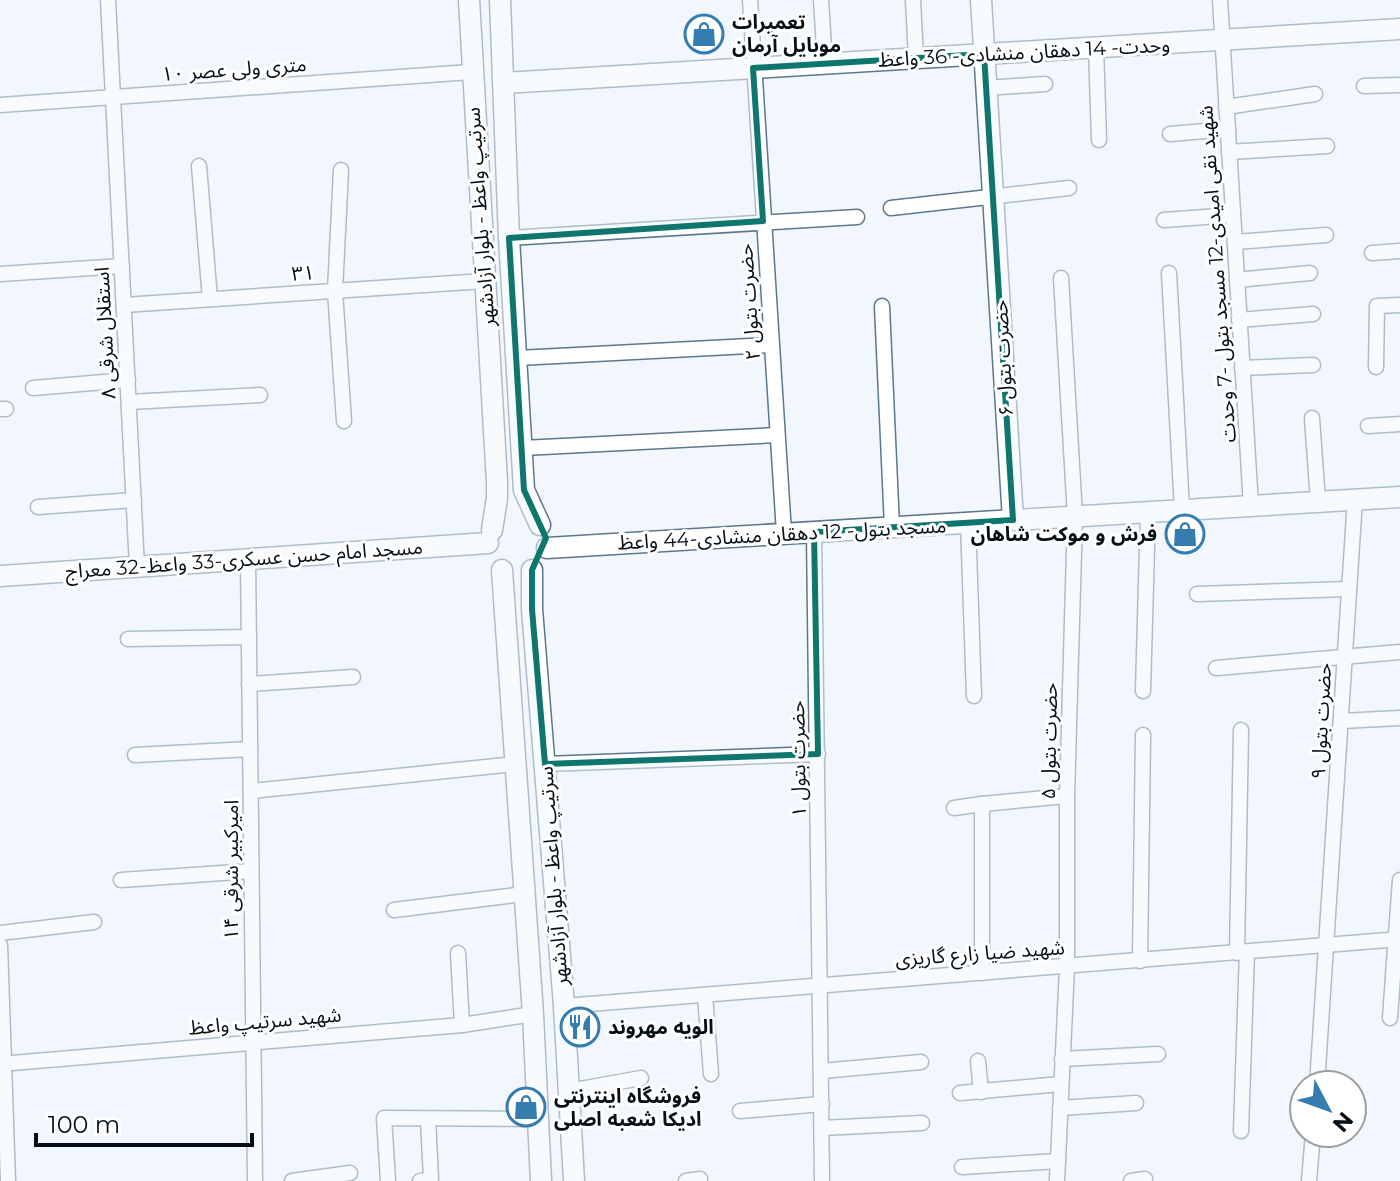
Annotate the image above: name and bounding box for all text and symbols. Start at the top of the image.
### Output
place label: تعمیرات موبایل آرمان [732,10,841,57]
shop icon: تعمیرات موبایل آرمان [683,13,725,55]
street label: وحدت- 14 دهقان منشادی- 36 واعظ [877,32,1171,72]
street label: ۱۰ متری ولی عصر [161,52,307,86]
street label: شهید نقی امیدی-12 مسجد بتول -7 وحدت [1193,105,1241,443]
street label: سرتیپ واعظ - بلوار آزادشهر [460,106,501,328]
street label: حضرت بتول ۲ [733,243,765,361]
street label: ۳۱ [291,260,315,286]
street label: استقلال شرقی ۸ [90,266,120,400]
street label: حضرت بتول ۶ [988,299,1018,417]
street label: مسجد بتول- 12 دهقان منشادی-44 واعظ [617,513,947,555]
shop icon: فرش و موکت شاهان [1164,513,1206,555]
place label: فرش و موکت شاهان [971,522,1157,546]
street label: مسجد امام حسن عسکری-33 واعظ-32 معراج [65,535,424,586]
street label: حضرت بتول ۹ [1306,662,1336,780]
street label: حضرت بتول ۵ [1036,682,1062,800]
street label: حضرت بتول ۱ [785,700,811,818]
street label: سرتیپ واعظ - بلوار آزادشهر [533,765,574,987]
street label: ۱۴ امیرکبیر شرقی [219,800,243,940]
street label: شهید ضیا زارع گاریزی [894,935,1066,974]
street label: شهید سرتیپ واعظ [188,1002,342,1041]
restaurant icon: الویه مهروند [559,1006,601,1048]
place label: الویه مهروند [608,1015,714,1039]
north arrow [1288,1069,1368,1149]
place label: فروشگاه اینترنتی ادیکا شعبه اصلی [554,1084,701,1131]
shop icon: فروشگاه اینترنتی ادیکا شعبه اصلی [505,1086,547,1128]
scale bar [36,1097,252,1147]
text: N [1327,1106,1359,1137]
text: 100 m [48,1110,120,1139]

